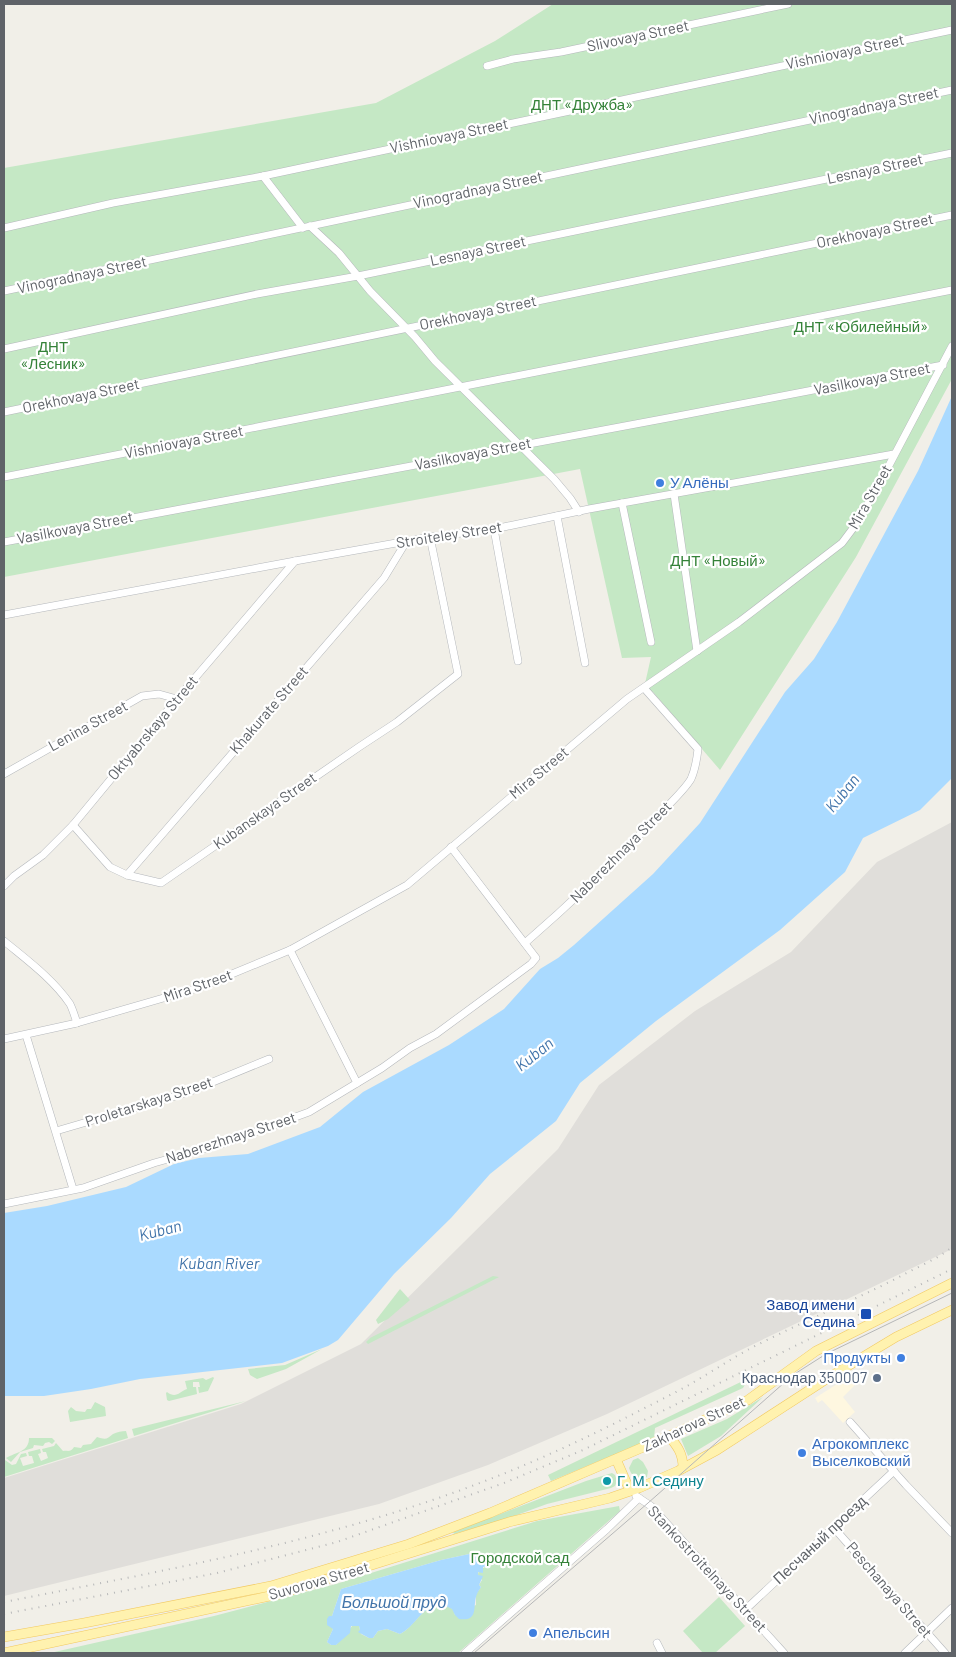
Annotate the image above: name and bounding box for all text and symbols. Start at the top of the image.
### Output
street label: Slivovaya Street [585,15,690,55]
street label: Vishniovaya Street [784,30,906,72]
street label: Vinogradnaya Street [807,82,940,128]
park label: ДНТ «Дружба» [531,95,633,113]
street label: Vishniovaya Street [388,114,510,156]
street label: Lesnaya Street [825,149,924,187]
street label: Vinogradnaya Street [411,166,544,212]
street label: Orekhovaya Street [815,209,935,251]
street label: Lesnaya Street [428,231,527,269]
street label: Vinogradnaya Street [15,251,148,297]
street label: Orekhovaya Street [418,291,538,333]
park label: ДНТ «Юбилейный» [794,317,928,335]
park label: ДНТ «Лесник» [20,337,86,372]
street label: Vasilkovaya Street [812,358,932,398]
street label: Orekhovaya Street [21,374,141,416]
street label: Vishniovaya Street [123,421,245,461]
street label: Vasilkovaya Street [413,433,533,473]
street label: Mira Street [843,461,895,532]
place label: У Алёны [670,473,729,491]
marker: У Алёны [654,477,666,489]
street label: Vasilkovaya Street [15,507,135,547]
street label: Stroiteley Street [395,517,503,551]
park label: ДНТ «Новый» [670,551,766,569]
street label: Khakurate Street [225,662,311,757]
street label: Oktyabrskaya Street [103,671,201,783]
street label: Lenina Street [45,696,130,754]
street label: Mira Street [505,742,572,802]
street label: Kubanskaya Street [209,768,319,852]
water label: Kuban [821,770,863,815]
street label: Naberezhnaya Street [566,797,675,906]
street label: Mira Street [161,965,234,1005]
water label: Kuban [511,1033,557,1074]
street label: Proletarskaya Street [83,1072,215,1130]
street label: Naberezhnaya Street [163,1107,298,1167]
water label: Kuban [137,1215,183,1244]
water label: Kuban River [179,1253,261,1272]
place label: Завод имени Седина [766,1295,856,1330]
marker: Завод имени Седина [859,1307,873,1321]
place label: Продукты [823,1348,891,1366]
marker: Продукты [895,1352,907,1364]
place label: Краснодар 350007 [741,1368,867,1386]
marker: Краснодар 350007 [871,1372,883,1384]
street label: Zakharova Street [639,1391,748,1455]
place label: Агрокомплекс Выселковский [812,1434,911,1469]
marker: Агрокомплекс Выселковский [796,1447,808,1459]
place label: Г. М. Седину [617,1471,704,1489]
marker: Г. М. Седину [601,1475,613,1487]
street label: Песчаный проезд [769,1491,870,1587]
street label: Stankostroitelnaya Street [645,1501,771,1635]
street label: Peschanaya Street [843,1538,936,1641]
park label: Городской сад [470,1548,570,1566]
street label: Suvorova Street [266,1557,371,1603]
water label: Большой пруд [342,1592,446,1611]
place label: Апельсин [543,1623,610,1641]
marker: Апельсин [527,1627,539,1639]

